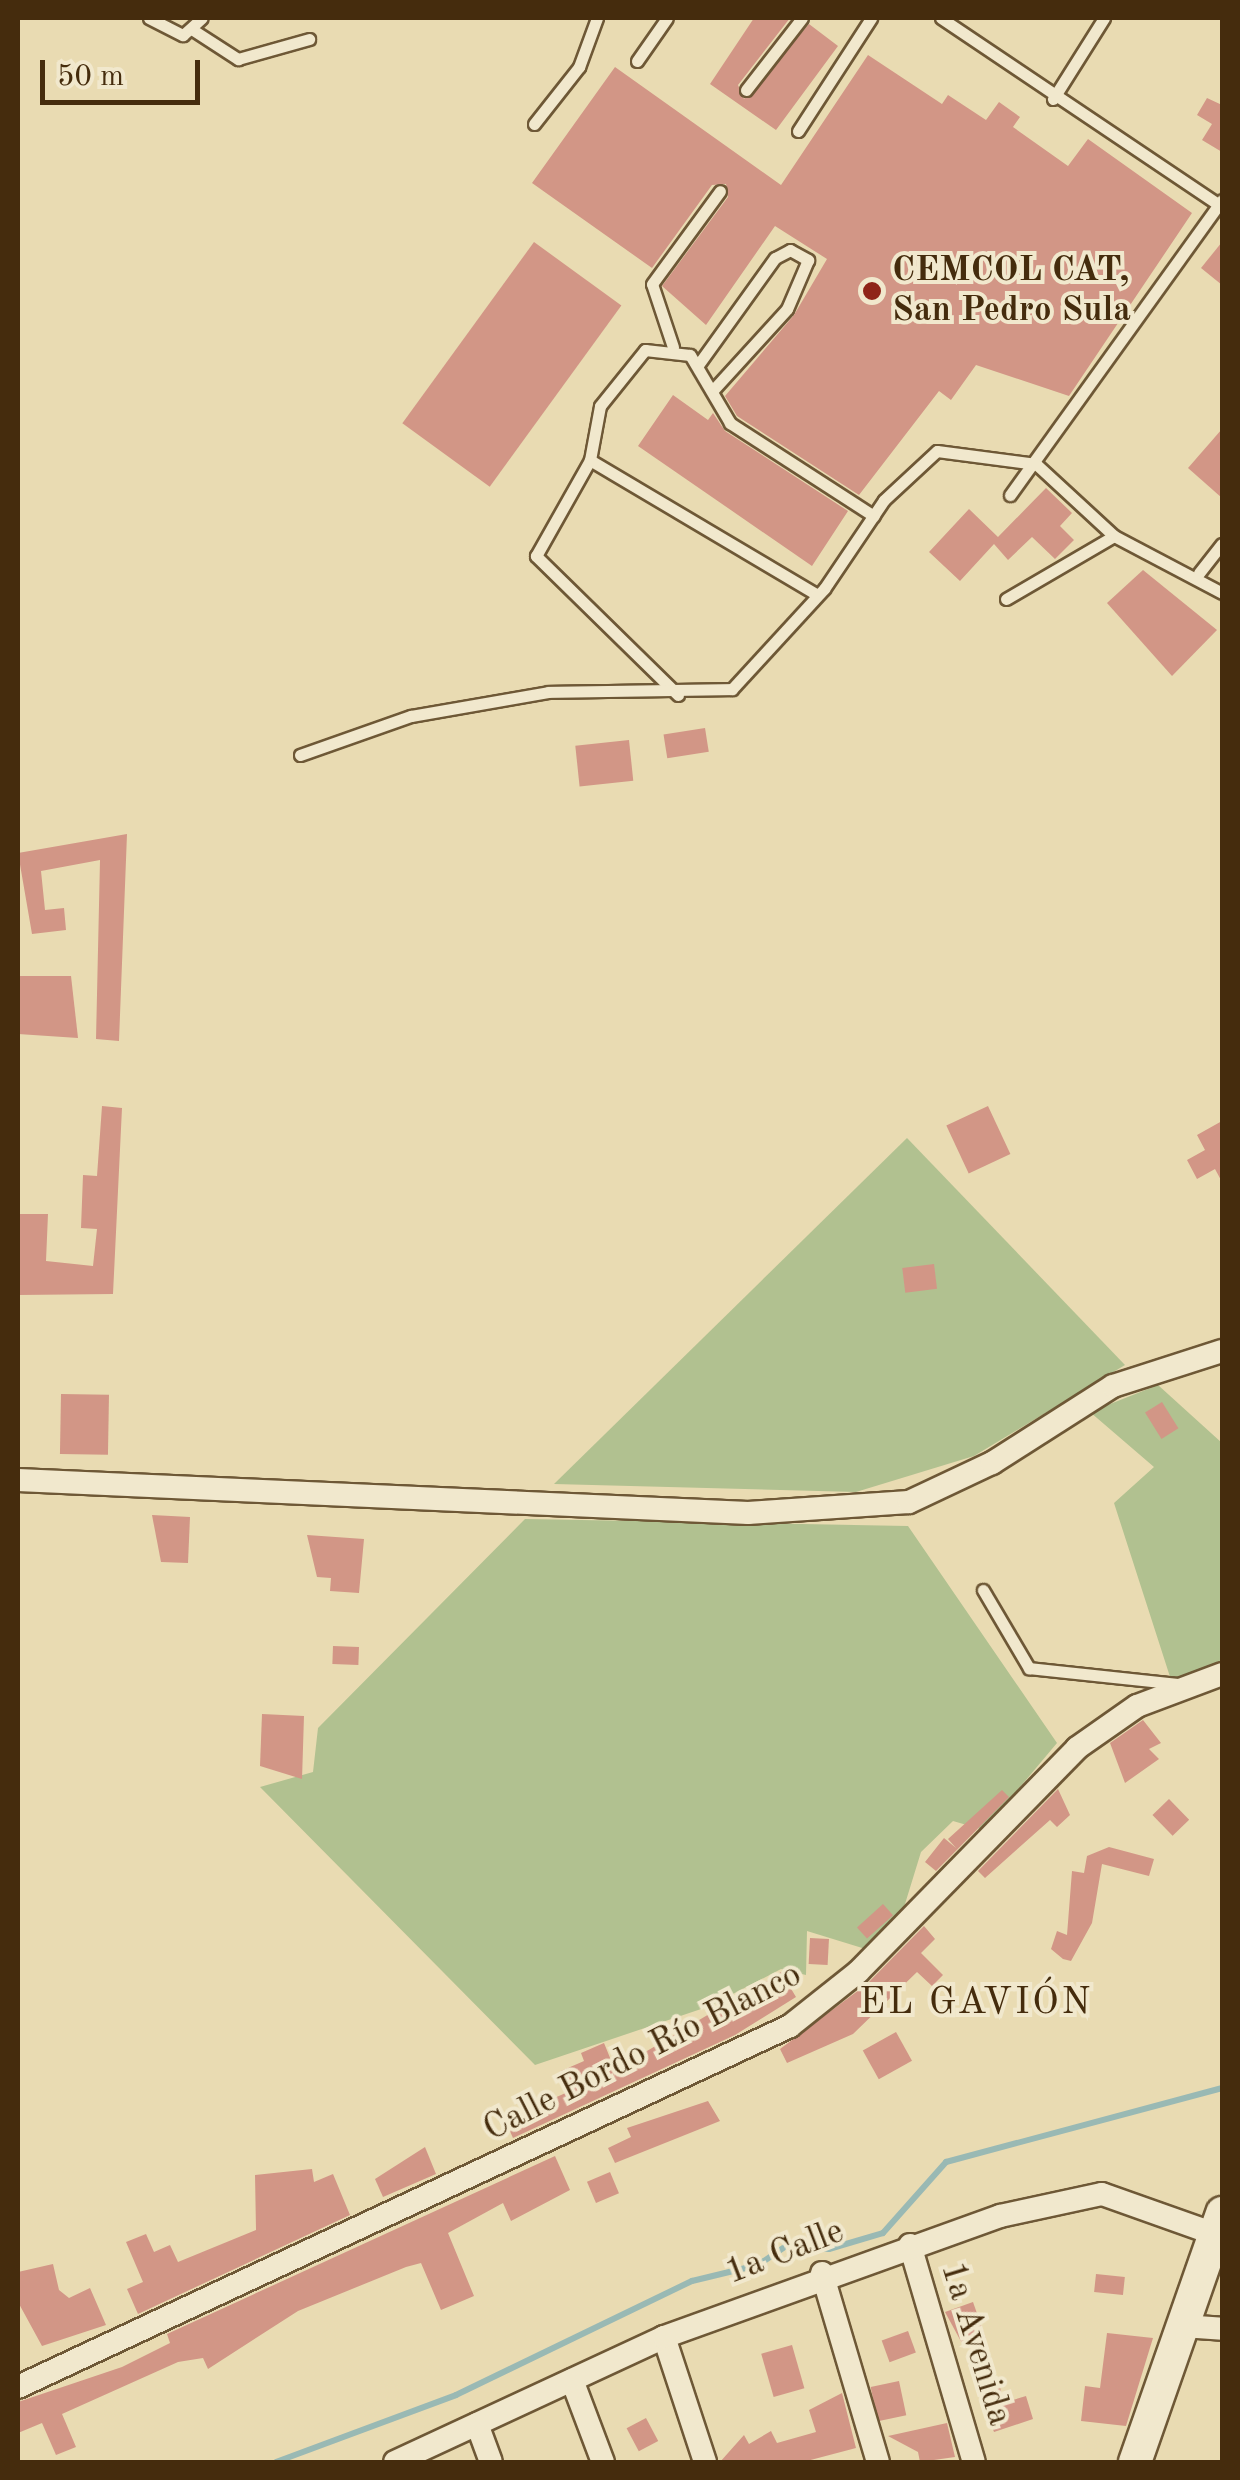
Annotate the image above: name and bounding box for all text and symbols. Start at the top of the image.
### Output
scale bar [45,40,205,102]
text: 50 m [57,62,124,92]
place label: CEMCOL CAT, San Pedro Sula [892,250,1131,332]
marker: CEMCOL CAT, San Pedro Sula [861,280,883,302]
street label: Calle Bordo Río Blanco [477,1955,809,2151]
district label: EL GAVIÓN [859,1981,1093,2027]
street label: 1a Calle [720,2211,850,2295]
street label: 1a Avenida [930,2257,1020,2431]

